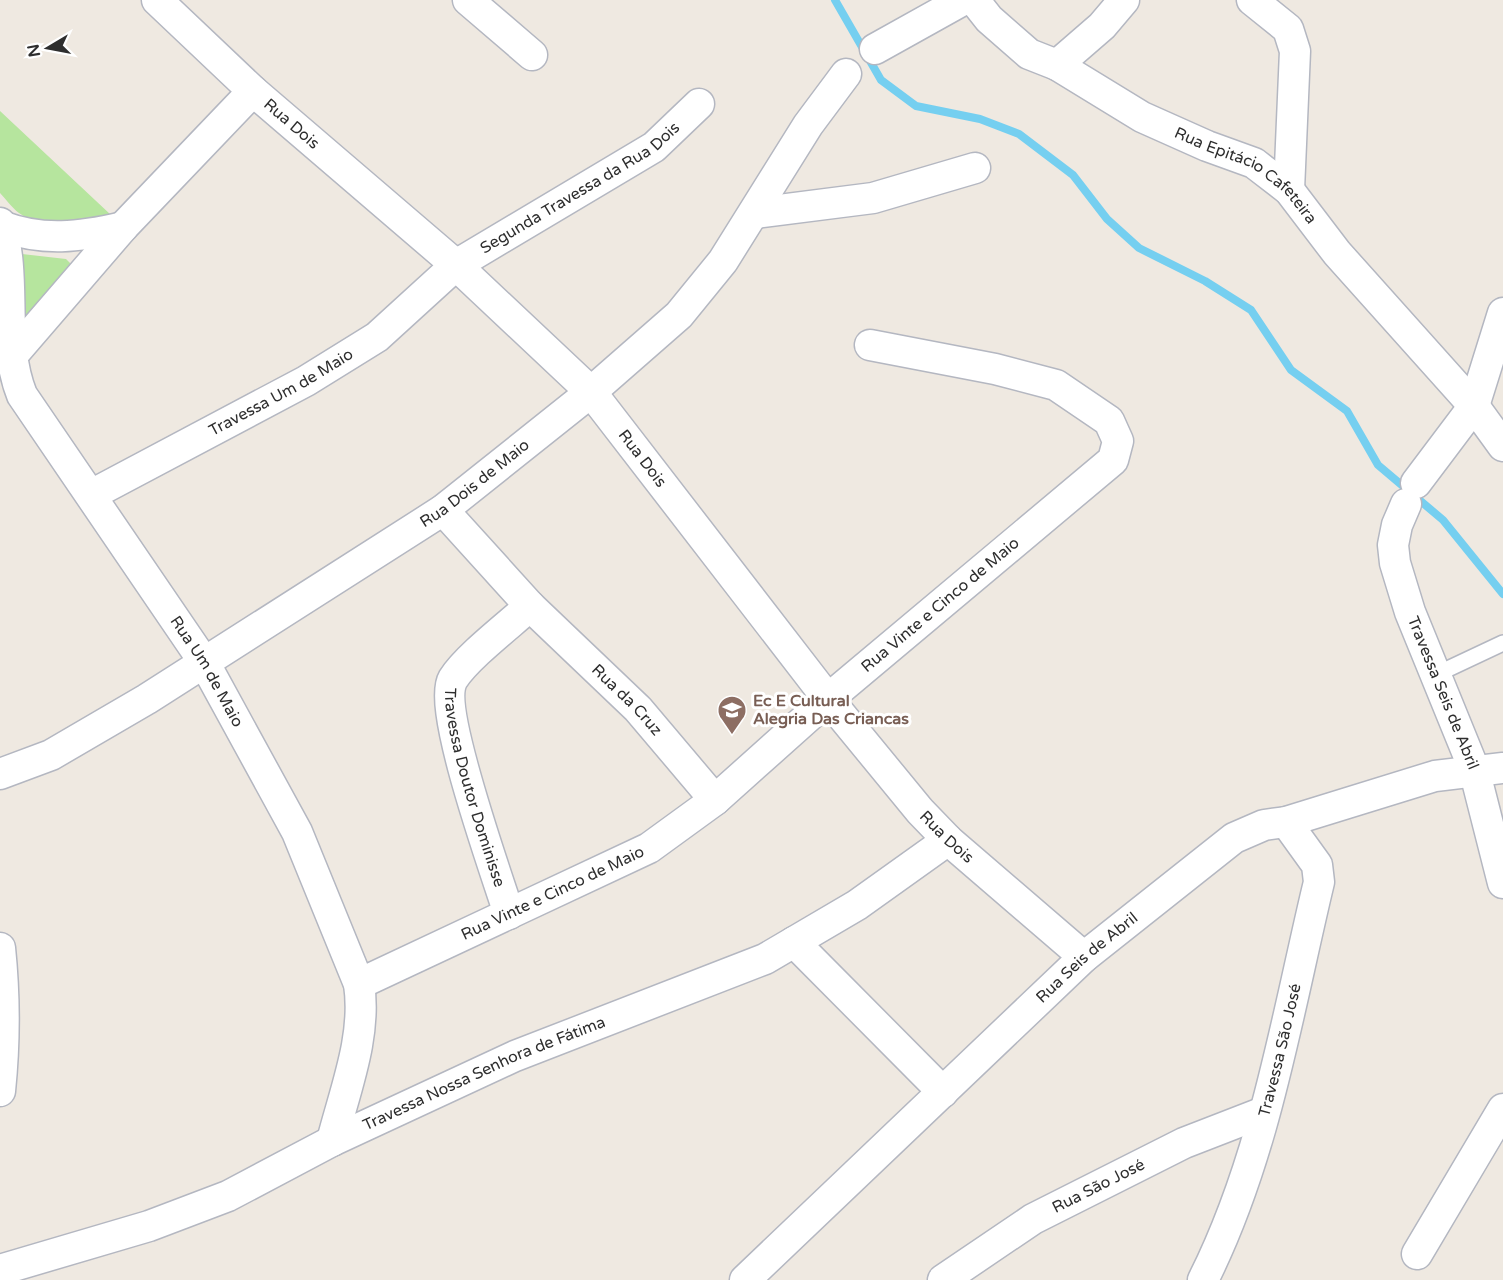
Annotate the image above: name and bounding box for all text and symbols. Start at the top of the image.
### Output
north arrow [18,18,78,78]
text: N [23,42,45,58]
street label: Rua Dois [259,94,324,154]
street label: Segunda Travessa da Rua Dois [477,118,684,258]
street label: Rua Epitácio Cafeteira [1171,123,1321,228]
street label: Travessa Um de Maio [206,344,357,441]
street label: Rua Dois [614,426,671,491]
street label: Rua Dois de Maio [416,435,534,532]
street label: Rua Vinte e Cinco de Maio [857,533,1023,677]
street label: Rua Um de Maio [166,612,248,731]
street label: Travessa Seis de Abril [1403,613,1483,773]
street label: Rua da Cruz [587,660,666,740]
street label: Travessa Doutor Dominisse [440,687,509,890]
place label: Ec E Cultural Alegria Das Criancas [753,691,909,729]
school or university icon: Ec E Cultural Alegria Das Criancas [716,694,748,736]
street label: Rua Dois [915,807,978,868]
street label: Rua Vinte e Cinco de Maio [458,842,648,945]
street label: Rua Seis de Abril [1032,908,1142,1007]
street label: Travessa São José [1254,982,1306,1119]
street label: Travessa Nossa Senhora de Fátima [360,1012,608,1135]
street label: Rua São José [1049,1154,1148,1218]

